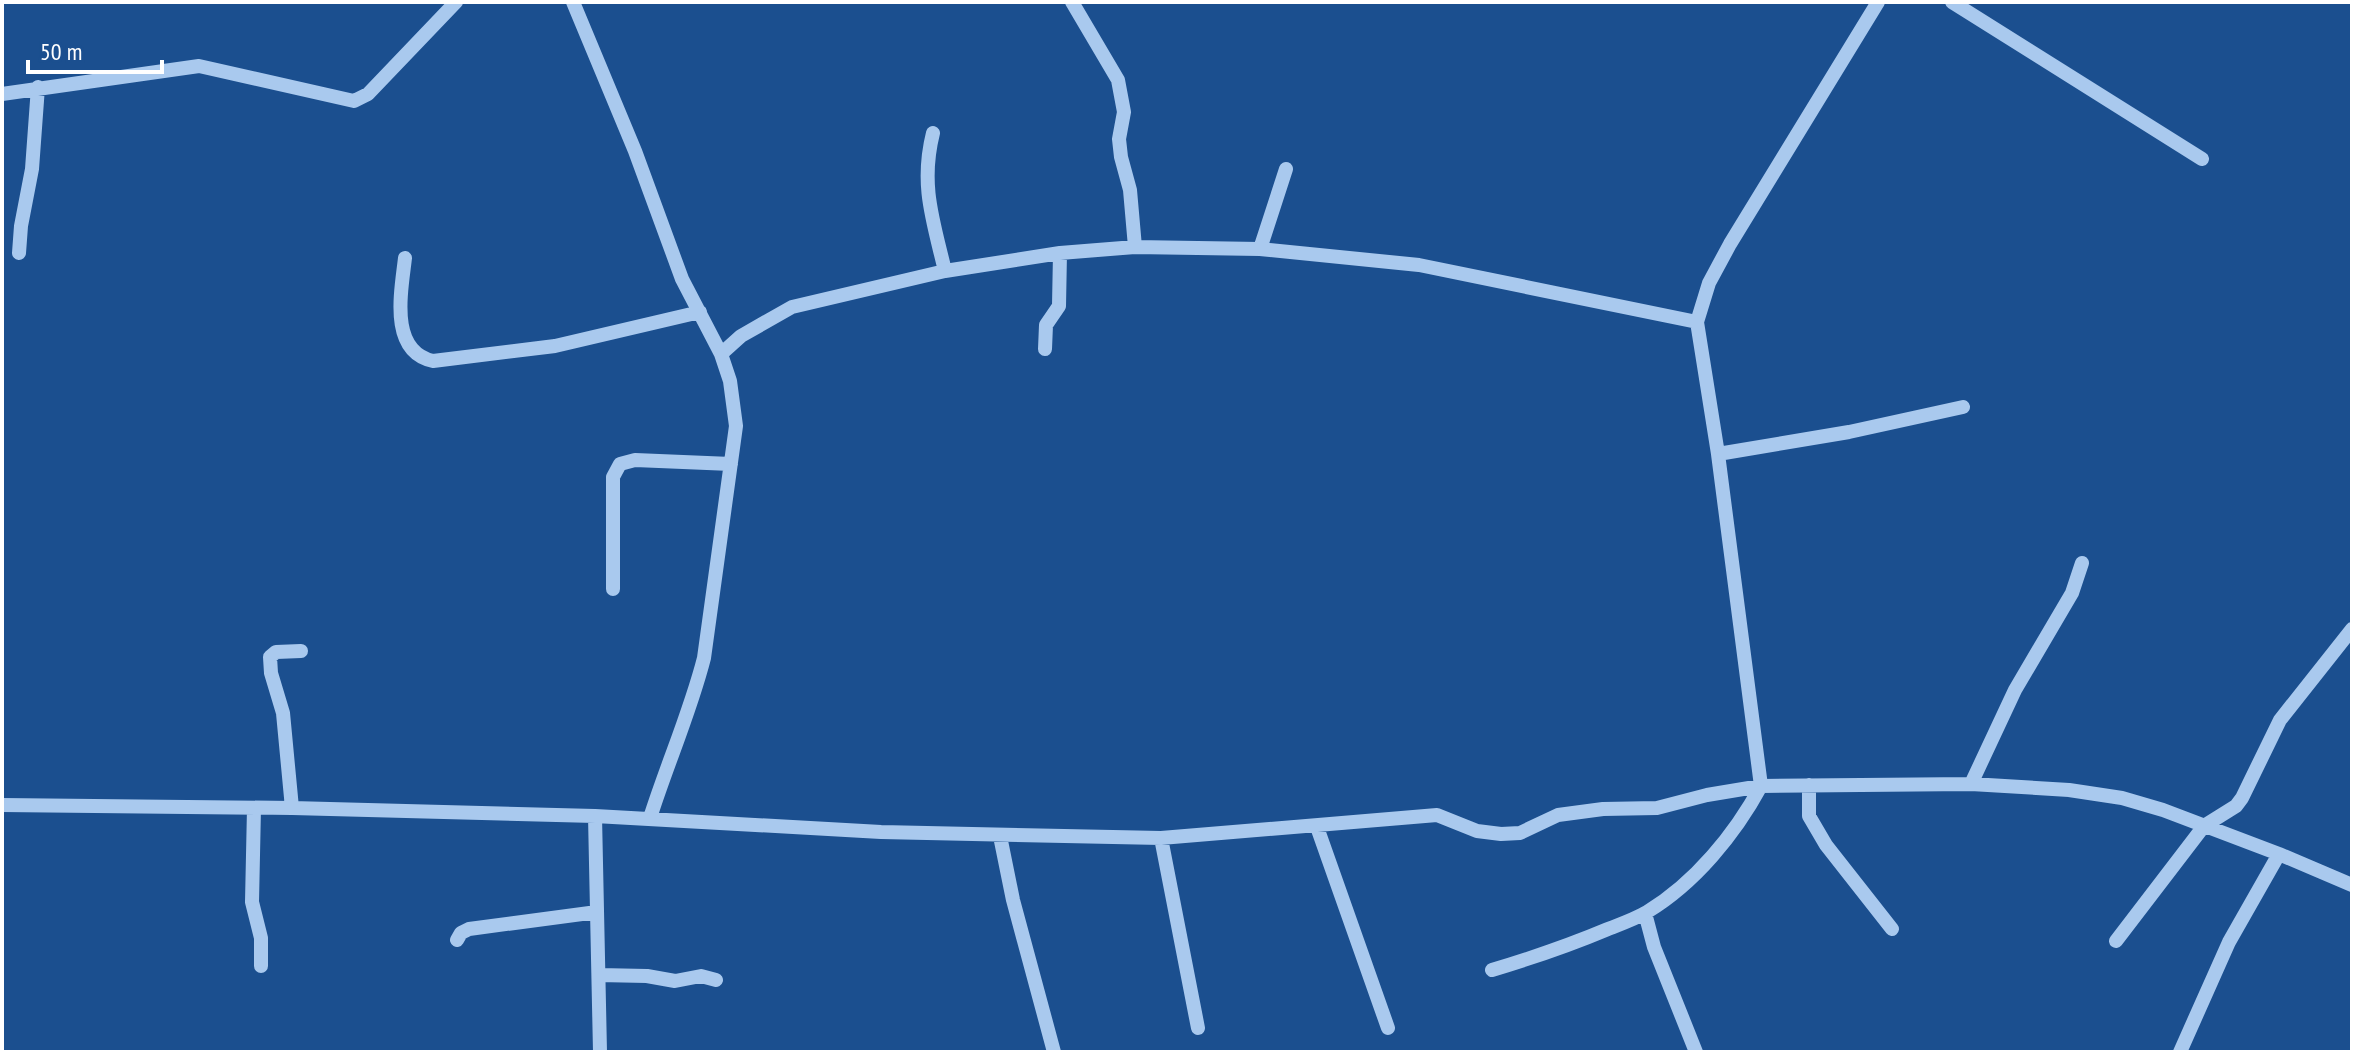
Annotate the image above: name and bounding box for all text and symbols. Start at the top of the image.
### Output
scale bar [28,24,162,74]
text: 50 m [40,36,82,67]

